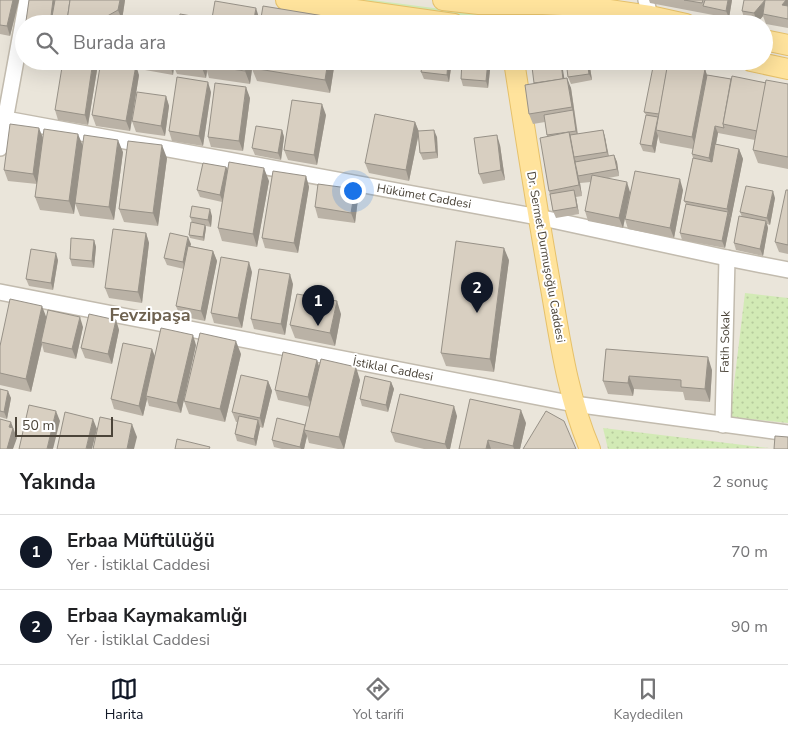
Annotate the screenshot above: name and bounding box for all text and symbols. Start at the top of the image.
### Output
search box [15,15,773,70]
icon: search [33,29,61,57]
text: Burada ara [73,30,166,56]
street label: Dr. Sermet Durmuşoğlu Caddesi [523,170,569,344]
your location [340,178,366,204]
street label: Hükümet Caddesi [375,180,473,212]
pin: 2 [461,272,493,313]
pin: 1 [302,285,334,326]
district label: Fevzipaşa [109,303,191,327]
street label: Fatih Sokak [716,310,734,373]
street label: İstiklal Caddesi [351,353,435,385]
scale bar [15,414,112,437]
text: 50 m [22,416,54,435]
text: Yakında [20,468,96,496]
text: 2 sonuç [712,471,768,493]
text: Erbaa Müftülüğü [67,528,215,554]
text: 1 [31,541,41,563]
text: 70 m [731,541,768,563]
text: Yer · İstiklal Caddesi [67,554,210,576]
text: Erbaa Kaymakamlığı [67,603,247,629]
text: 2 [31,616,41,638]
text: 90 m [731,616,768,638]
text: Yer · İstiklal Caddesi [67,629,210,651]
tab: Harita [105,675,143,724]
tab: Yol tarifi [353,675,404,724]
tab: Kaydedilen [613,675,683,724]

